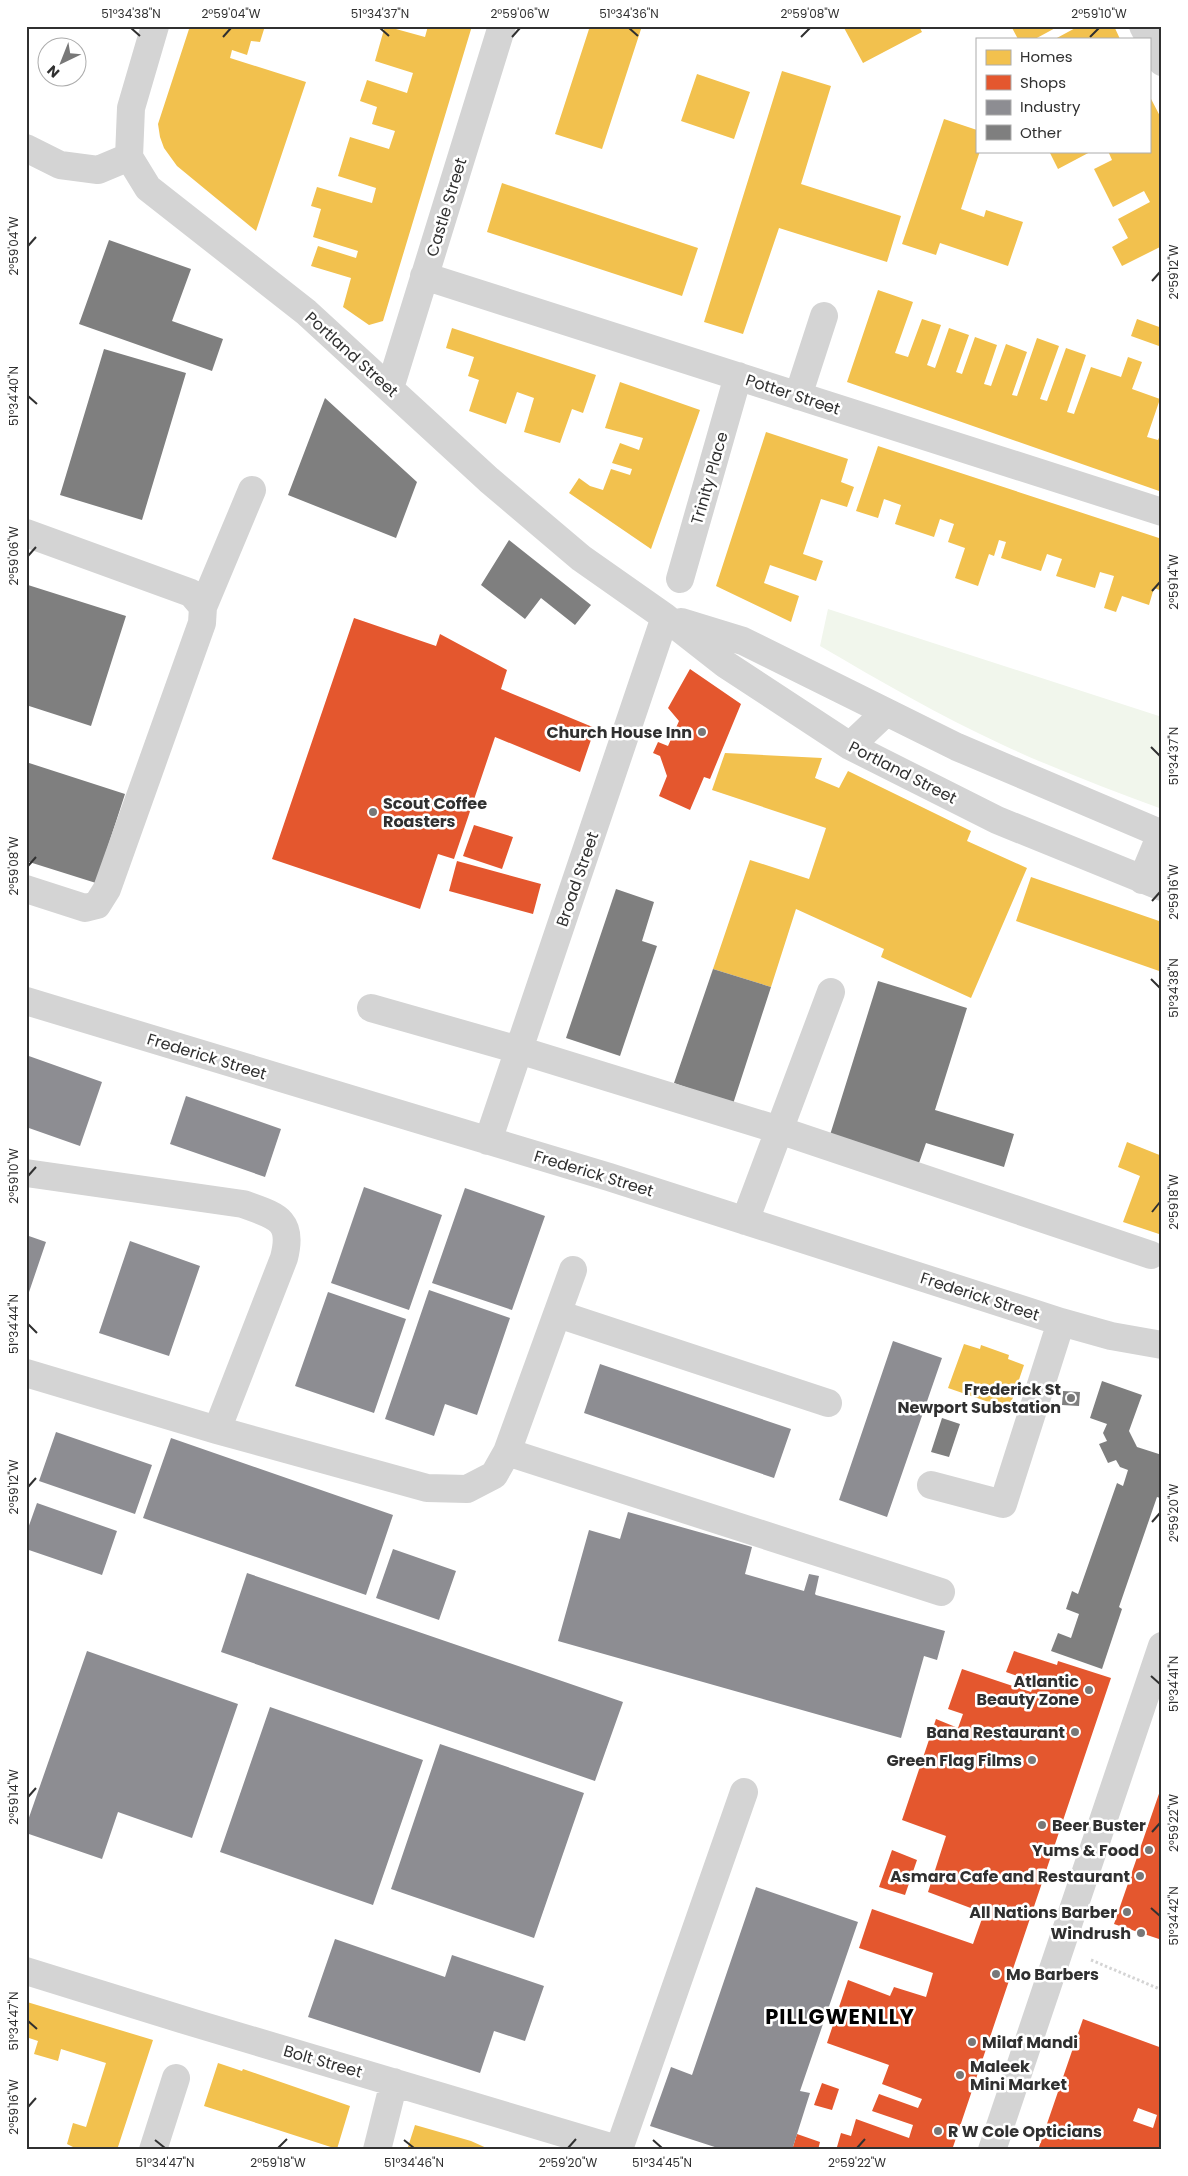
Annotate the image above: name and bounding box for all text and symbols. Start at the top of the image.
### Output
text: 51°34'38"N [101,5,161,22]
text: 2°59'04"W [201,5,261,22]
text: 51°34'37"N [351,5,409,22]
text: 2°59'06"W [490,5,550,22]
text: 51°34'36"N [599,5,659,22]
text: 2°59'08"W [780,5,840,22]
text: 2°59'10"W [1071,5,1127,22]
north arrow [38,38,88,88]
legend [976,38,1150,152]
text: Homes [1020,46,1073,67]
text: N [42,61,64,82]
text: Shops [1020,72,1066,93]
text: Industry [1020,96,1081,117]
text: Other [1020,122,1062,143]
street label: Castle Street [421,155,472,259]
text: 2°59'04"W [5,216,22,276]
text: 2°59'12"W [1165,244,1182,299]
street label: Portland Street [300,306,403,403]
text: 51°34'40"N [5,366,22,426]
street label: Potter Street [743,368,843,421]
street label: Trinity Place [685,429,734,527]
text: 2°59'06"W [5,526,22,586]
text: 2°59'14"W [1165,554,1182,610]
place label: Church House Inn [546,721,692,744]
marker: Church House Inn [696,726,708,738]
text: 51°34'37"N [1165,727,1182,785]
street label: Portland Street [845,735,961,810]
place label: Scout Coffee Roasters [383,792,487,833]
marker: Scout Coffee Roasters [367,806,379,818]
street label: Broad Street [551,829,604,930]
text: 2°59'08"W [5,836,22,896]
text: 2°59'16"W [1165,864,1182,920]
text: 51°34'38"N [1165,958,1182,1018]
street label: Frederick Street [144,1027,270,1086]
street label: Frederick Street [531,1144,657,1203]
text: 2°59'10"W [5,1148,22,1204]
text: 2°59'18"W [1165,1174,1182,1230]
street label: Frederick Street [917,1266,1042,1327]
text: 51°34'44"N [5,1294,22,1354]
place label: Frederick St Newport Substation [897,1378,1061,1419]
marker: Frederick St Newport Substation [1065,1392,1077,1404]
text: 2°59'12"W [5,1459,22,1514]
text: 2°59'20"W [1165,1483,1182,1542]
text: 51°34'41"N [1165,1656,1182,1712]
place label: Atlantic Beauty Zone [977,1670,1079,1711]
marker: Atlantic Beauty Zone [1083,1684,1095,1696]
place label: Bana Restaurant [926,1721,1065,1744]
marker: Bana Restaurant [1069,1726,1081,1738]
place label: Green Flag Films [886,1749,1022,1772]
marker: Green Flag Films [1026,1754,1038,1766]
text: 2°59'14"W [5,1769,22,1825]
text: 2°59'22"W [1165,1794,1182,1852]
place label: Beer Buster [1052,1814,1146,1837]
marker: Beer Buster [1036,1819,1048,1831]
place label: Yums & Food [1032,1839,1139,1862]
marker: Yums & Food [1143,1844,1155,1856]
place label: Asmara Cafe and Restaurant [890,1865,1130,1888]
marker: Asmara Cafe and Restaurant [1134,1870,1146,1882]
text: 51°34'42"N [1165,1886,1182,1946]
place label: All Nations Barber [969,1901,1117,1924]
marker: All Nations Barber [1121,1906,1133,1918]
place label: Windrush [1050,1922,1131,1945]
marker: Windrush [1135,1927,1147,1939]
place label: Mo Barbers [1006,1963,1099,1986]
marker: Mo Barbers [990,1968,1002,1980]
text: 51°34'47"N [5,1992,22,2050]
district label: PILLGWENLLY [765,2002,915,2031]
place label: Milaf Mandi [982,2031,1078,2054]
marker: Milaf Mandi [966,2036,978,2048]
street label: Bolt Street [281,2039,365,2084]
place label: Maleek Mini Market [970,2055,1067,2096]
marker: Maleek Mini Market [954,2069,966,2081]
text: 2°59'16"W [5,2079,22,2135]
place label: R W Cole Opticians [948,2120,1102,2143]
marker: R W Cole Opticians [932,2125,944,2137]
text: 51°34'47"N [136,2154,194,2171]
text: 2°59'18"W [250,2154,306,2171]
text: 51°34'46"N [384,2154,444,2171]
text: 2°59'20"W [539,2154,598,2171]
text: 51°34'45"N [632,2154,692,2171]
text: 2°59'22"W [828,2154,886,2171]

